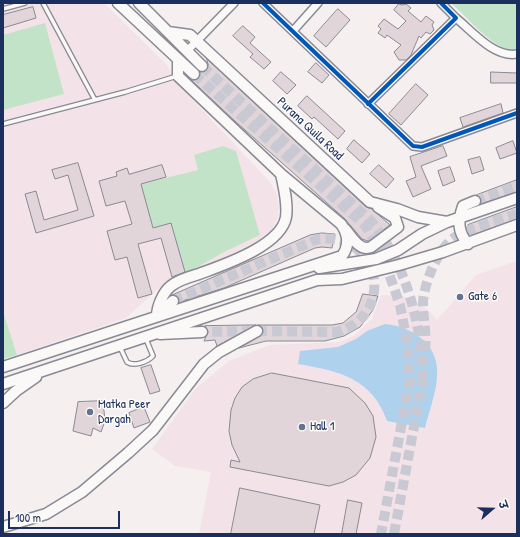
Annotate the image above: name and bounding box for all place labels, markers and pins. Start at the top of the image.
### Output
place label: Gate 6 [468,289,497,305]
marker: Gate 6 [455,292,465,302]
place label: Matka Peer Dargah [98,397,150,428]
marker: Matka Peer Dargah [85,407,95,417]
place label: Hall 1 [310,419,334,435]
marker: Hall 1 [297,422,307,432]

